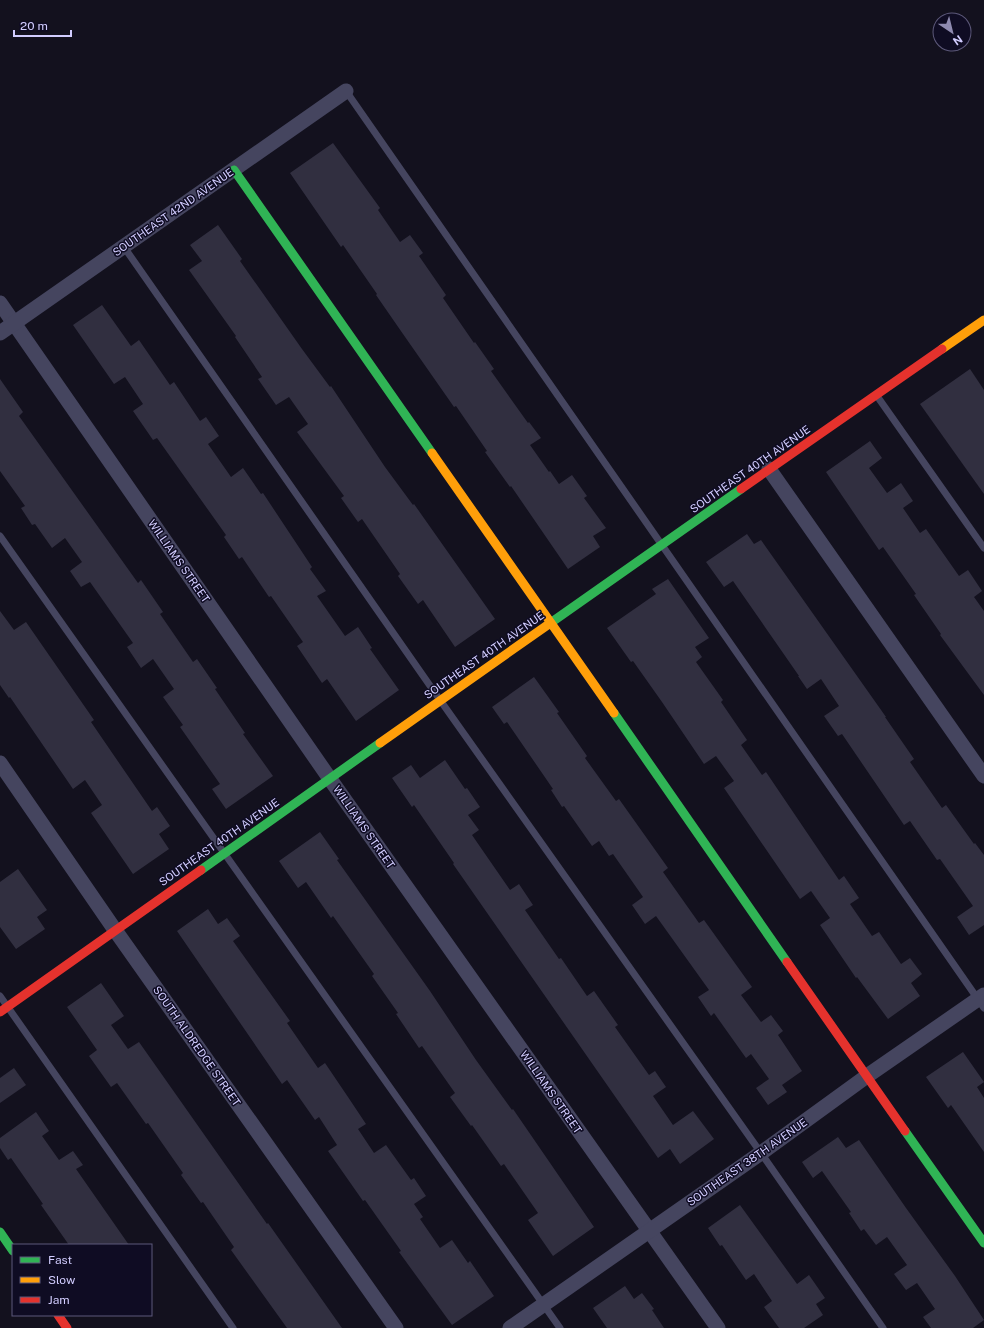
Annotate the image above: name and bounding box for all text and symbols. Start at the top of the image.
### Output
scale bar [14,12,71,38]
north arrow [932,12,972,52]
text: 20 m [20,19,48,33]
text: N [951,33,965,48]
street label: SOUTHEAST 42ND AVENUE [110,166,236,258]
street label: SOUTHEAST 40TH AVENUE [688,423,812,515]
street label: WILLIAMS STREET [146,517,212,605]
street label: SOUTHEAST 40TH AVENUE [422,609,546,701]
street label: WILLIAMS STREET [331,783,397,871]
street label: SOUTHEAST 40TH AVENUE [157,796,281,888]
street label: SOUTH ALDREDGE STREET [151,984,243,1109]
street label: WILLIAMS STREET [518,1048,584,1136]
street label: SOUTHEAST 38TH AVENUE [685,1116,809,1208]
legend [12,1244,152,1316]
text: Fast [48,1253,73,1267]
text: Slow [48,1273,76,1287]
text: Jam [48,1293,70,1307]

